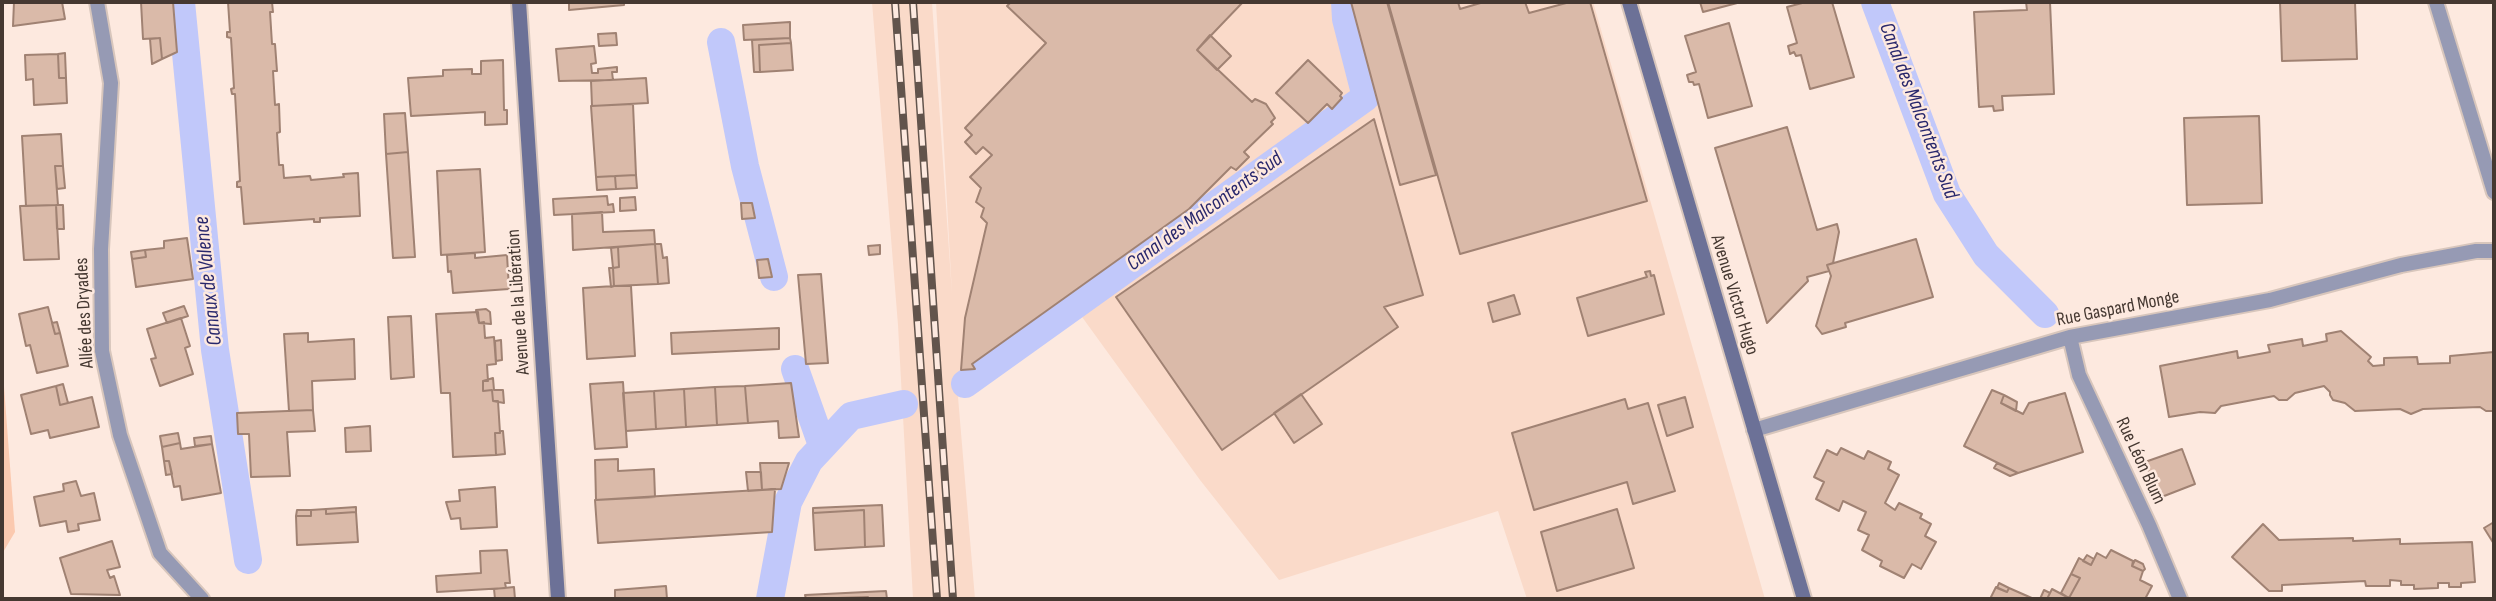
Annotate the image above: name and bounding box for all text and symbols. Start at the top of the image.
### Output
water label: Canal des Malcontents Sud [1873,19,1963,203]
water label: Canal des Malcontents Sud [1122,147,1288,277]
water label: Canaux de Valence [190,215,228,347]
street label: Avenue de la Libération [503,228,535,376]
street label: Avenue Victor Hugo [1705,232,1763,358]
street label: Allée des Dryades [71,257,99,369]
street label: Rue Gaspard Monge [2055,286,2181,332]
street label: Rue Léon Blum [2110,414,2170,508]

